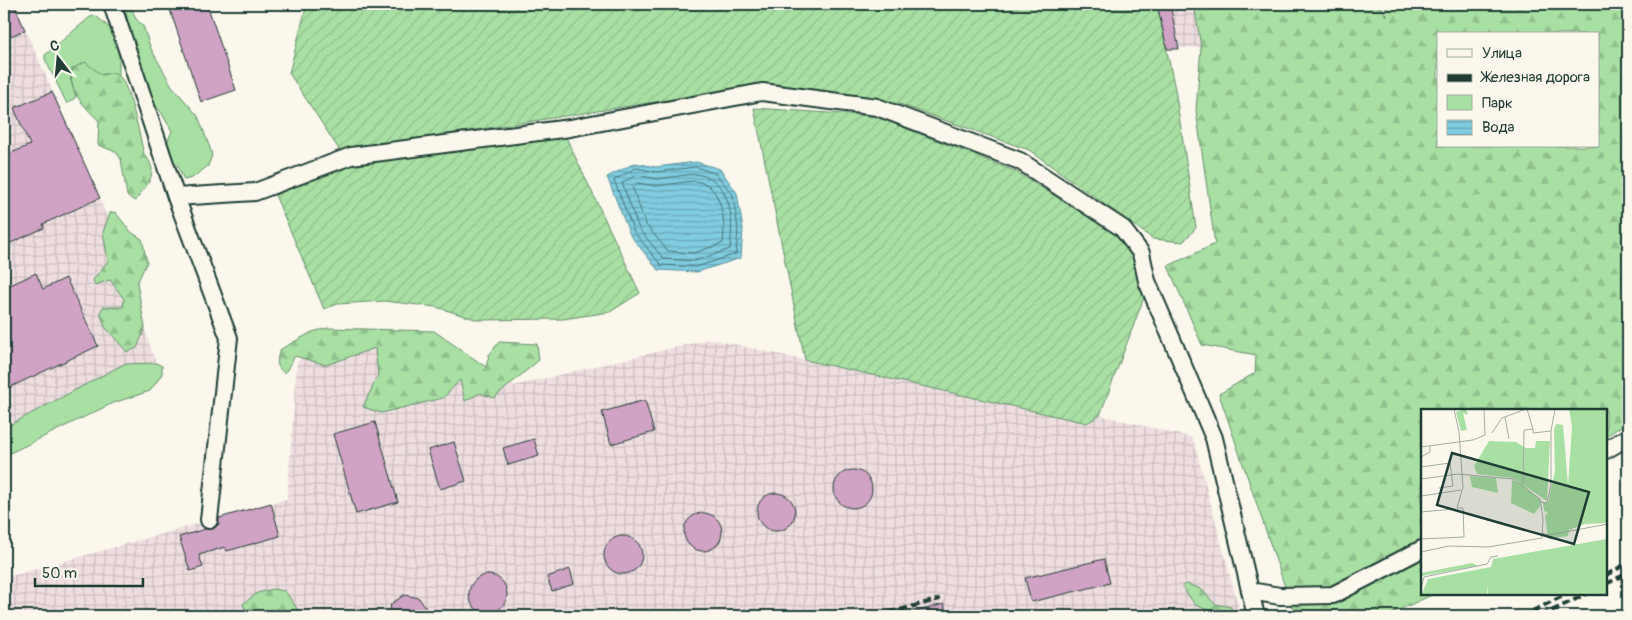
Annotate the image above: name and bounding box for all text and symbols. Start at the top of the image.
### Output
north arrow [32,32,82,82]
legend [1437,32,1600,148]
text: С [48,37,61,55]
text: Улица [1482,44,1522,63]
text: Железная дорога [1480,68,1590,87]
text: Парк [1482,94,1513,113]
text: Вода [1482,118,1515,137]
inset map [1421,409,1607,595]
scale bar [35,555,142,587]
text: 50 m [42,564,77,583]

